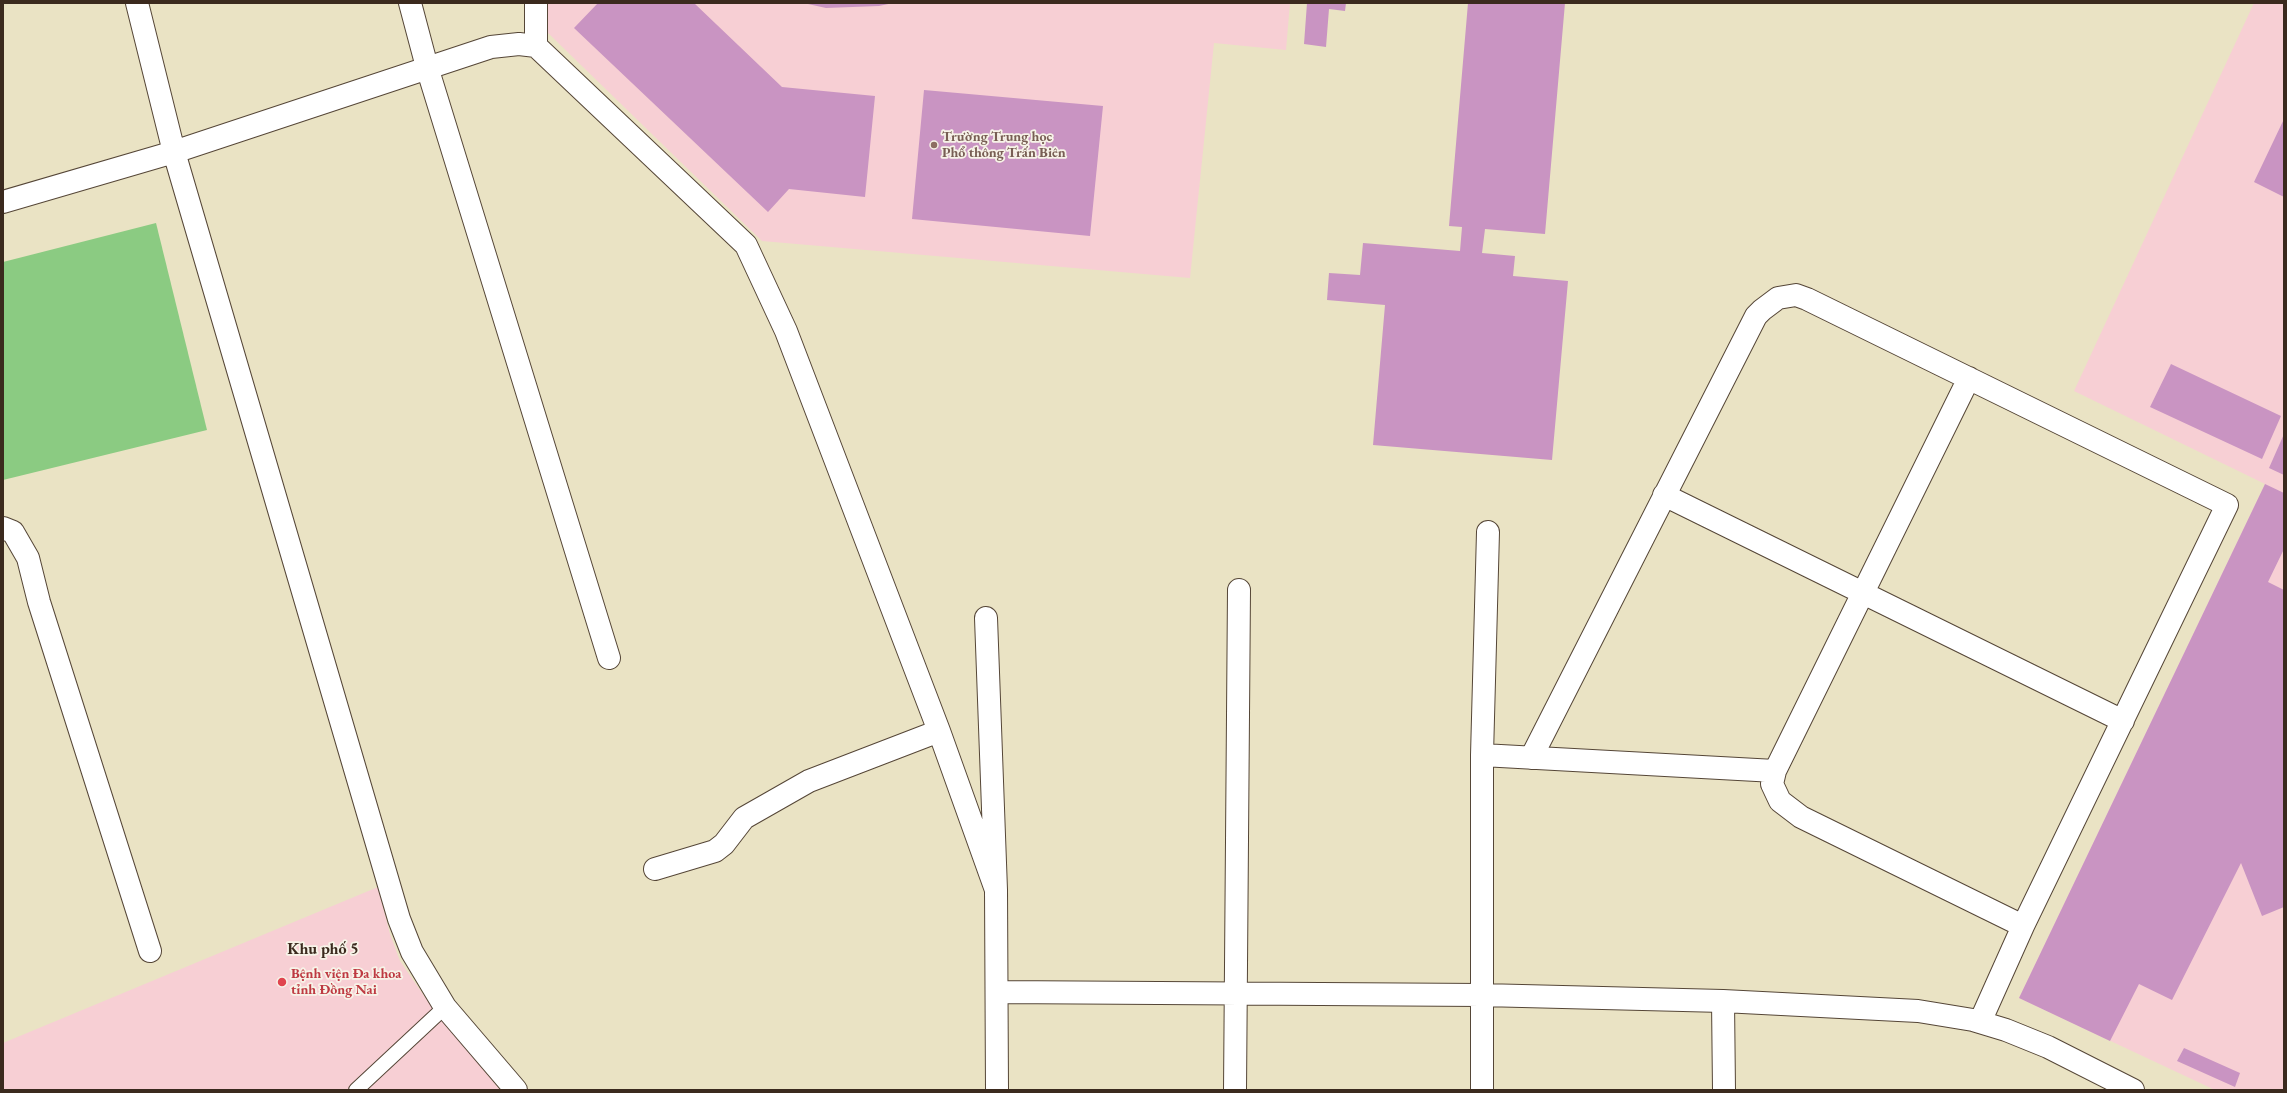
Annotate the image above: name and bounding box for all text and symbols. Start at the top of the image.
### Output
place label: Trường Trung học Phổ thông Trấn Biên [942,129,1066,162]
marker: Trường Trung học Phổ thông Trấn Biên [929,140,939,150]
district label: Khu phố 5 [287,940,359,960]
place label: Bệnh viện Đa khoa tỉnh Đồng Nai [291,966,401,998]
marker: Bệnh viện Đa khoa tỉnh Đồng Nai [276,976,288,988]

